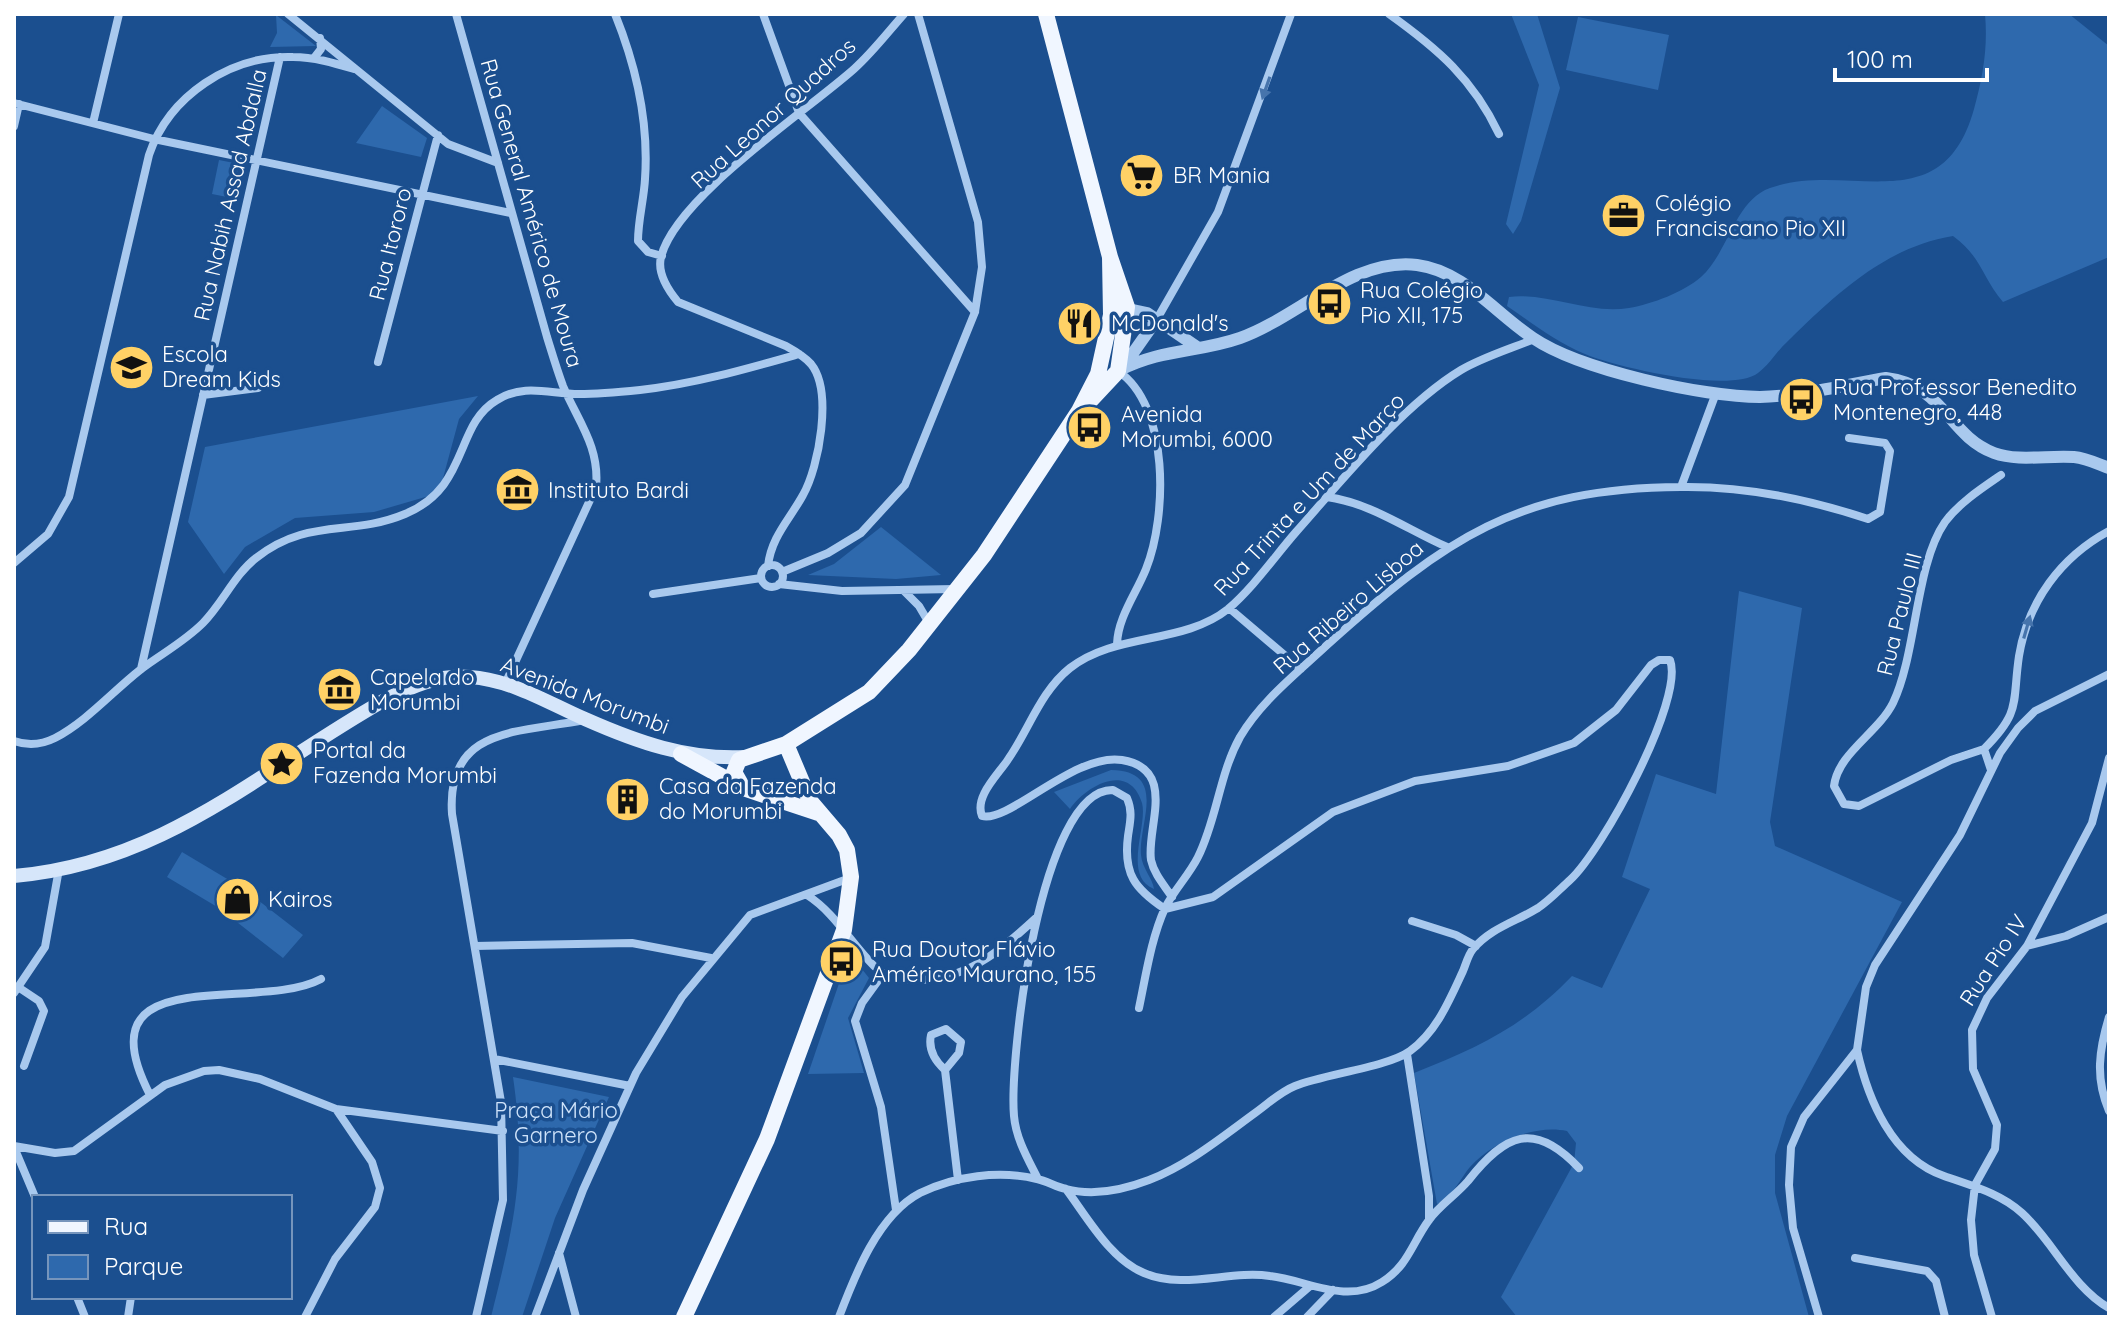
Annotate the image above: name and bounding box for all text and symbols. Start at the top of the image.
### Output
street label: Rua Leonor Quadros [685,32,861,194]
scale bar [1835,32,1987,82]
text: 100 m [1847,44,1913,74]
street label: Rua General Américo de Moura [474,55,590,371]
street label: Rua Nabih Assad Abdalla [187,66,273,324]
one-way arrow [1259,76,1271,100]
supermarket icon: BR Mania [1118,151,1166,199]
place label: BR Mania [1173,161,1270,189]
street label: Rua Itororo [362,185,418,303]
place label: Colégio Franciscano Pio XII [1655,189,1846,242]
office icon: Colégio Franciscano Pio XII [1600,192,1648,240]
place label: Rua Colégio Pio XII, 175 [1360,276,1483,329]
bus stop icon: Rua Colégio Pio XII, 175 [1305,279,1353,327]
restaurant icon: McDonald's [1056,299,1104,347]
place label: McDonald's [1111,309,1229,337]
place label: Escola Dream Kids [162,340,281,393]
school or university icon: Escola Dream Kids [107,343,155,391]
place label: Rua Prof.essor Benedito Montenegro, 448 [1833,373,2077,426]
bus stop icon: Rua Prof.essor Benedito Montenegro, 448 [1778,376,1826,424]
street label: Rua Trinta e Um de Março [1207,387,1411,601]
place label: Avenida Morumbi, 6000 [1121,400,1273,453]
bus stop icon: Avenida Morumbi, 6000 [1066,403,1114,451]
museum icon: Instituto Bardi [493,466,541,514]
place label: Instituto Bardi [548,476,689,504]
street label: Rua Ribeiro Lisboa [1267,534,1429,680]
street label: Rua Paulo III [1870,550,1928,678]
one-way arrow [2021,615,2034,639]
street label: Avenida Morumbi [497,650,673,740]
place label: Capela do Morumbi [370,663,474,716]
museum icon: Capela do Morumbi [315,666,363,714]
place label: Portal da Fazenda Morumbi [313,736,497,789]
place icon: Portal da Fazenda Morumbi [258,739,306,787]
place label: Casa da Fazenda do Morumbi [659,772,837,825]
building icon: Casa da Fazenda do Morumbi [604,775,652,823]
shop icon: Kairos [213,875,261,923]
place label: Kairos [268,885,332,913]
street label: Rua Pio IV [1953,909,2033,1011]
place label: Rua Doutor Flávio Américo Maurano, 155 [872,935,1096,988]
bus stop icon: Rua Doutor Flávio Américo Maurano, 155 [817,938,865,986]
park label: Praça Mário Garnero [494,1096,618,1149]
legend [32,1195,292,1299]
text: Rua [104,1211,148,1241]
text: Parque [104,1251,183,1281]

